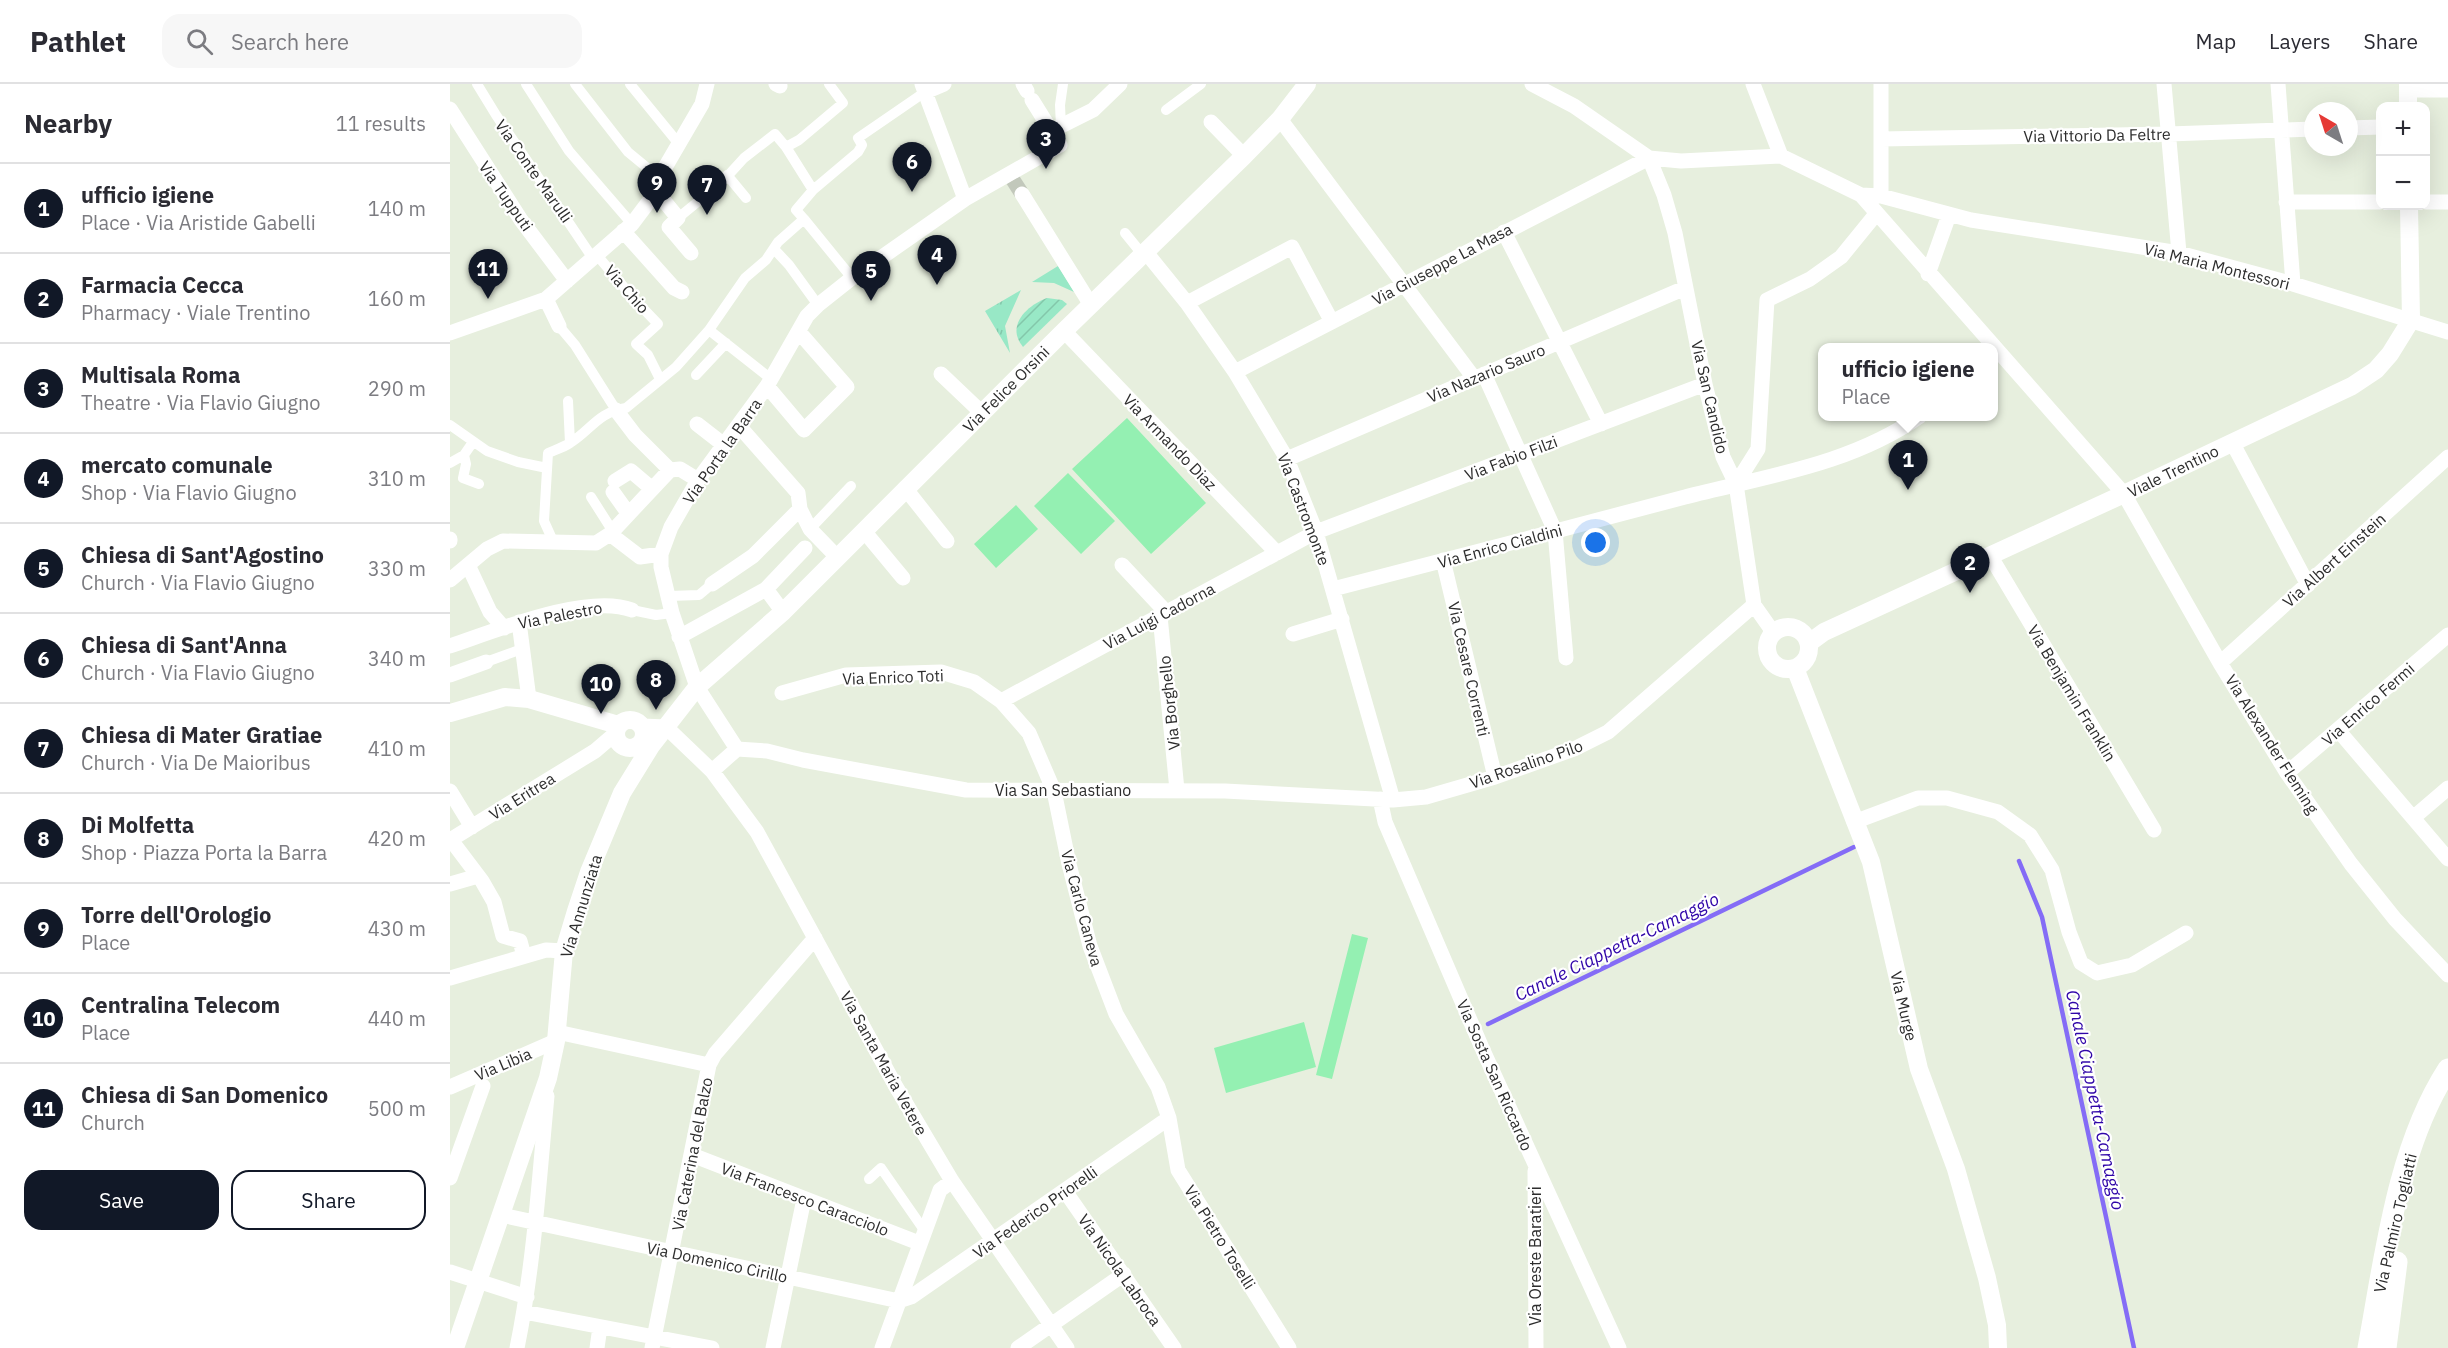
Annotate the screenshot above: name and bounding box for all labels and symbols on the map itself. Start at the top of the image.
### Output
north arrow [2304,102,2358,156]
street label: Via Conte Marulli [491,116,577,226]
pin: 3 [1026,120,1066,169]
street label: Via Vittorio Da Feltre [2023,124,2171,146]
pin: 6 [892,142,932,192]
street label: Via Tupputi [475,157,537,235]
pin: 9 [638,164,676,213]
pin: 7 [688,166,726,215]
street label: Via Giuseppe La Masa [1368,218,1516,309]
pin: 4 [918,236,956,285]
street label: Via Maria Montessori [2142,238,2292,294]
pin: 11 [468,250,507,299]
pin: 5 [852,252,890,301]
street label: Via Chio [600,261,654,317]
street label: Via San Candido [1687,338,1733,456]
street label: Via Nazario Sauro [1424,339,1548,407]
street label: Via Felice Orsini [959,342,1053,436]
street label: Via Armando Diaz [1119,390,1221,494]
street label: Via Porta la Barra [678,394,766,508]
street label: Via Fabio Filzi [1462,431,1560,485]
pin: 1 [1888,440,1928,490]
street label: Viale Trentino [2124,440,2222,502]
street label: Via Castromonte [1273,450,1335,568]
street label: Via Albert Einstein [2278,509,2390,611]
street label: Via Enrico Cialdini [1435,520,1565,572]
your location [1581,528,1610,557]
pin: 2 [1950,544,1990,593]
street label: Via Luigi Cadorna [1100,578,1219,654]
street label: Via Palestro [516,597,604,633]
street label: Via Cesare Correnti [1444,600,1494,738]
street label: Via Benjamin Franklin [2023,621,2121,765]
street label: Via Borghello [1154,655,1184,751]
street label: Via Enrico Fermi [2318,658,2418,750]
pin: 8 [636,660,676,710]
pin: 10 [582,664,620,714]
street label: Via Enrico Toti [842,665,944,689]
street label: Via Alexander Fleming [2221,671,2323,818]
street label: Via Rosalino Pilo [1467,735,1585,793]
street label: Via Eritrea [485,768,559,824]
street label: Via San Sebastiano [995,780,1131,800]
street label: Via Carlo Caneva [1057,847,1107,969]
street label: Via Annunziata [556,852,606,960]
water label: Canale Ciappetta-Camaggio [1511,887,1723,1006]
street label: Via Murge [1886,969,1922,1043]
street label: Via Santa Maria Vetere [836,987,932,1139]
water label: Canale Ciappetta-Camaggio [2061,988,2130,1212]
street label: Via Sosta San Riccardo [1453,996,1537,1154]
street label: Via Libia [472,1043,535,1085]
street label: Via Caterina del Balzo [667,1076,717,1232]
street label: Via Palmiro Togliatti [2369,1151,2421,1295]
street label: Via Francesco Caracciolo [718,1158,892,1240]
street label: Via Federico Priorelli [969,1161,1101,1263]
street label: Via Pietro Toselli [1180,1181,1260,1293]
street label: Via Oreste Baratieri [1525,1186,1545,1326]
street label: Via Nicola Labroca [1074,1210,1166,1330]
street label: Via Domenico Cirillo [645,1237,789,1287]

